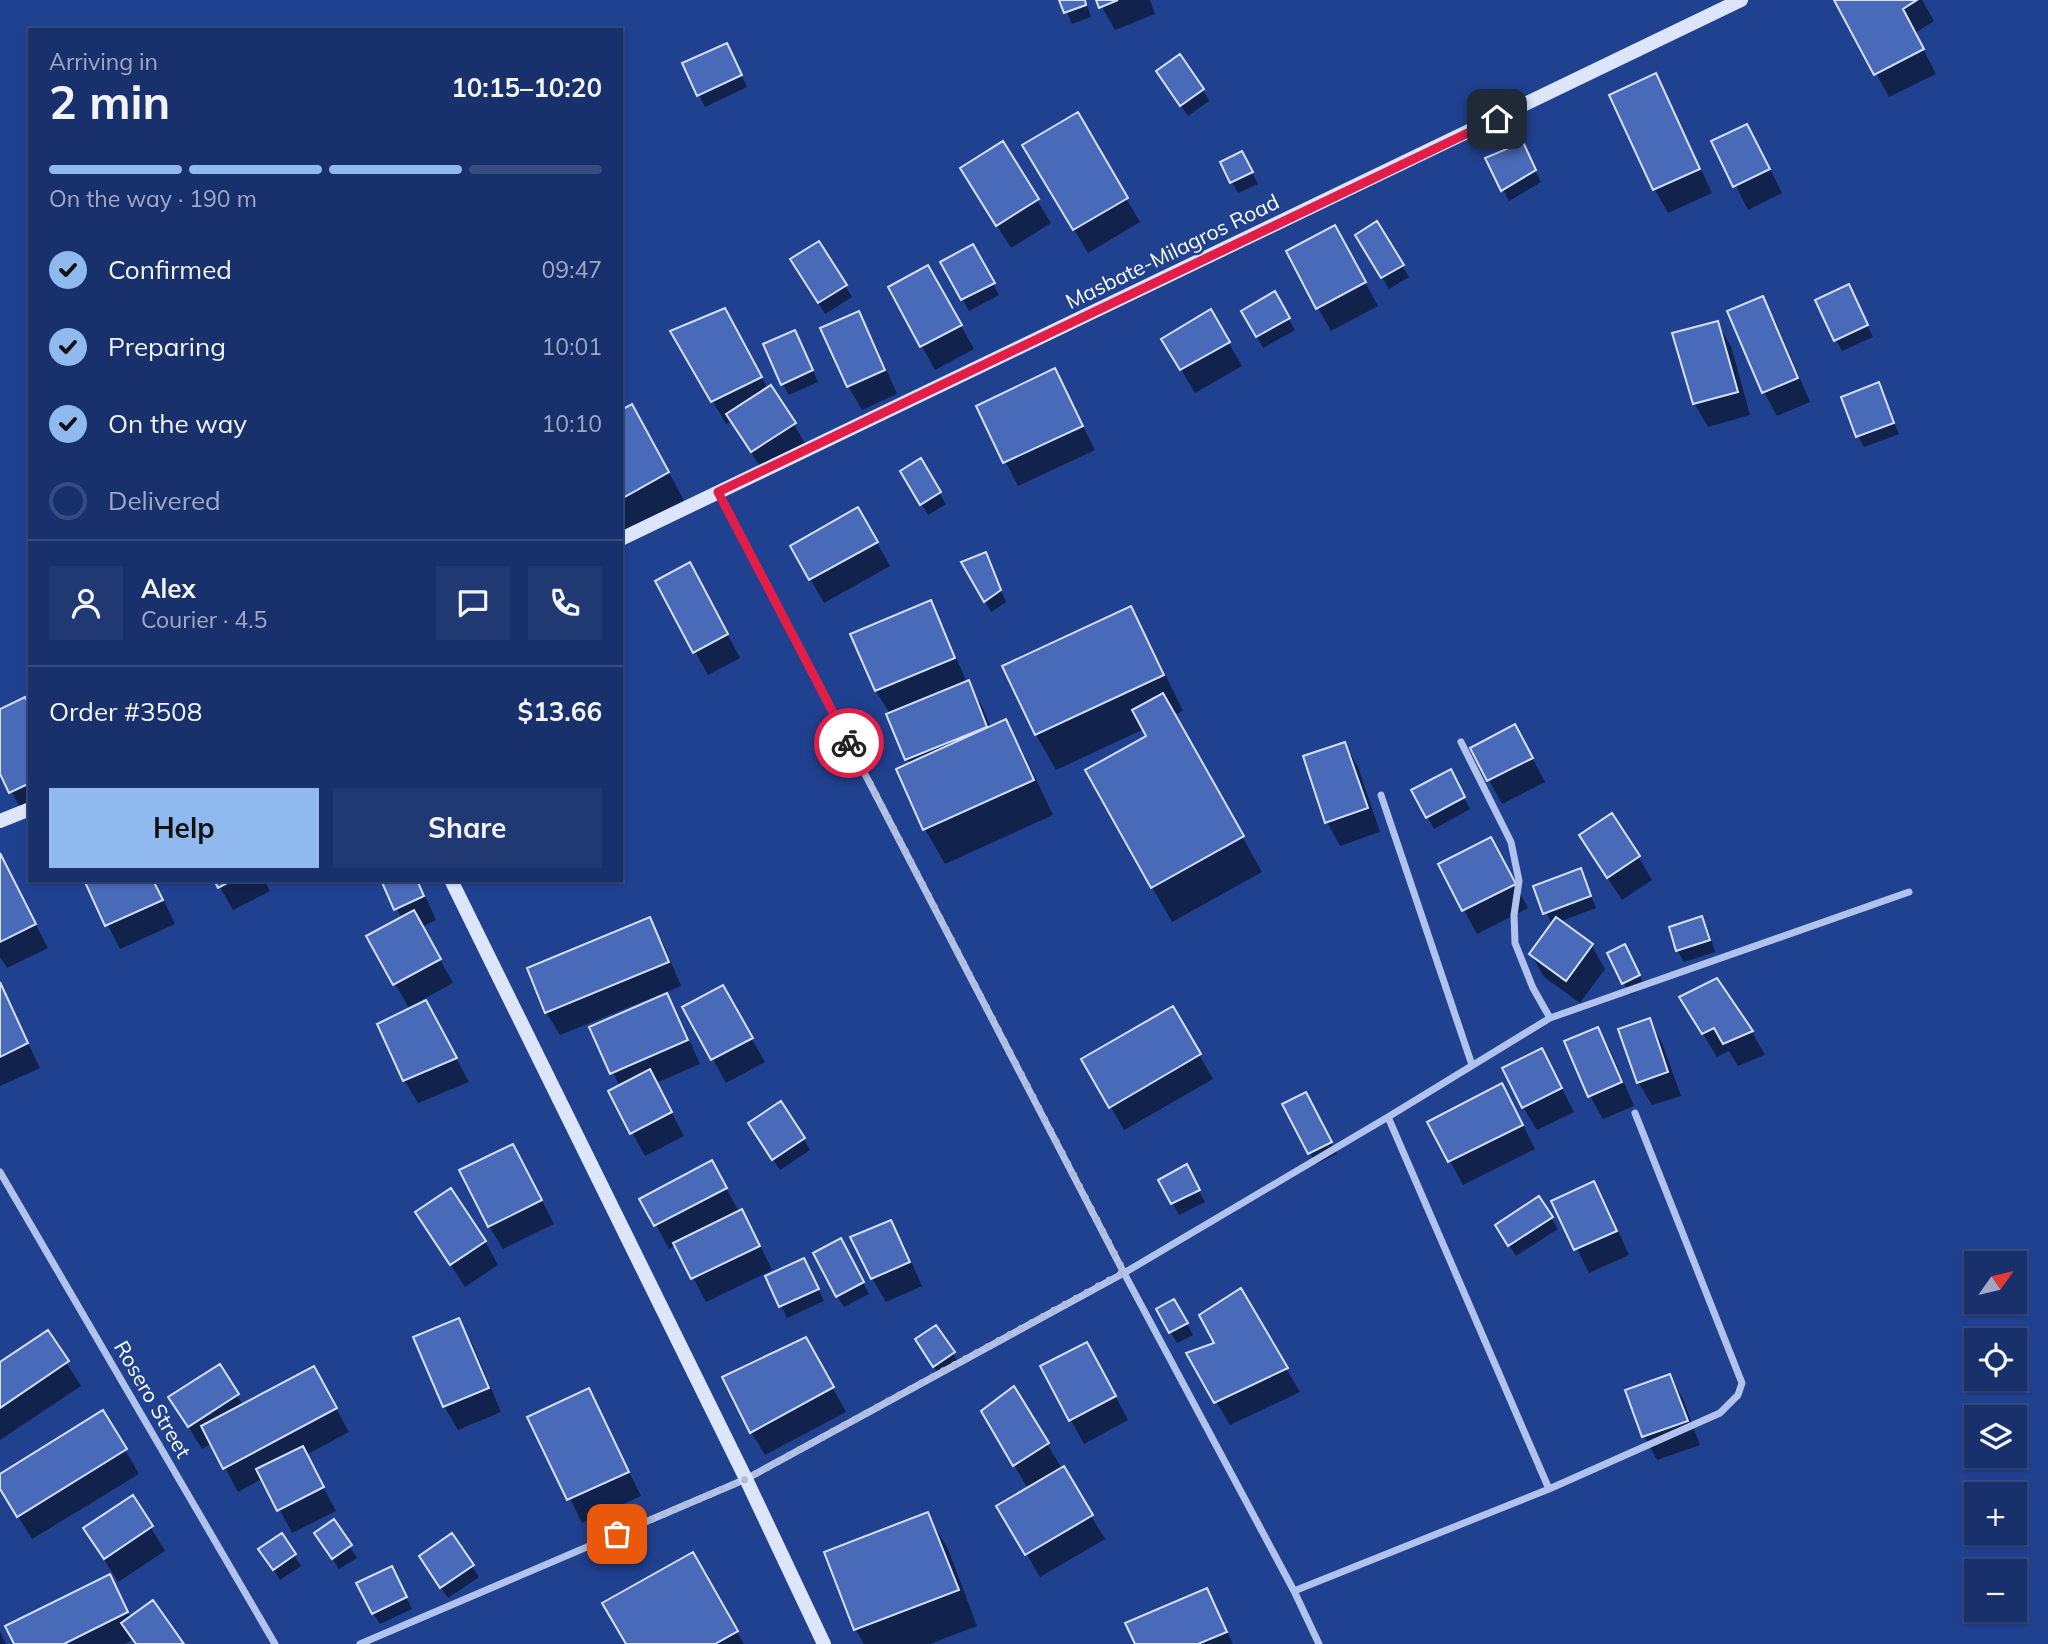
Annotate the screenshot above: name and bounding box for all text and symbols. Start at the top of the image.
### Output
text: Arriving in [49,47,158,76]
text: 10:15–10:20 [451,71,602,104]
text: 2 min [49,73,170,131]
pin [1467,89,1527,149]
icon: home [1478,100,1516,138]
text: On the way · 190 m [49,184,257,213]
street label: Masbate-Milagros Road [1061,188,1283,314]
icon: check [49,251,87,289]
text: Confirmed [108,253,232,286]
text: 09:47 [542,255,602,284]
icon: check [49,328,87,366]
text: Preparing [108,330,226,363]
text: 10:01 [542,332,602,361]
icon: check [49,405,87,443]
text: On the way [108,407,247,440]
text: 10:10 [542,409,602,438]
text: Delivered [108,484,221,517]
button: person [49,566,123,640]
button: chat [436,566,510,640]
button: phone [528,566,602,640]
text: Alex [141,572,196,605]
text: Courier · 4.5 [141,605,267,634]
text: Order #3508 [49,695,202,728]
text: $13.66 [518,695,602,728]
courier [814,708,884,778]
icon: bike [830,724,868,762]
button: Help [49,788,319,868]
button: Share [333,788,602,868]
north arrow [1964,1251,2026,1314]
map controls [1964,1251,2027,1622]
button: locate [1964,1328,2027,1391]
street label: Rosero Street [109,1336,197,1462]
button: layers [1964,1405,2027,1468]
button: + [1964,1482,2027,1545]
pin [587,1504,647,1564]
icon: bag [598,1515,636,1553]
button: − [1964,1559,2027,1622]

